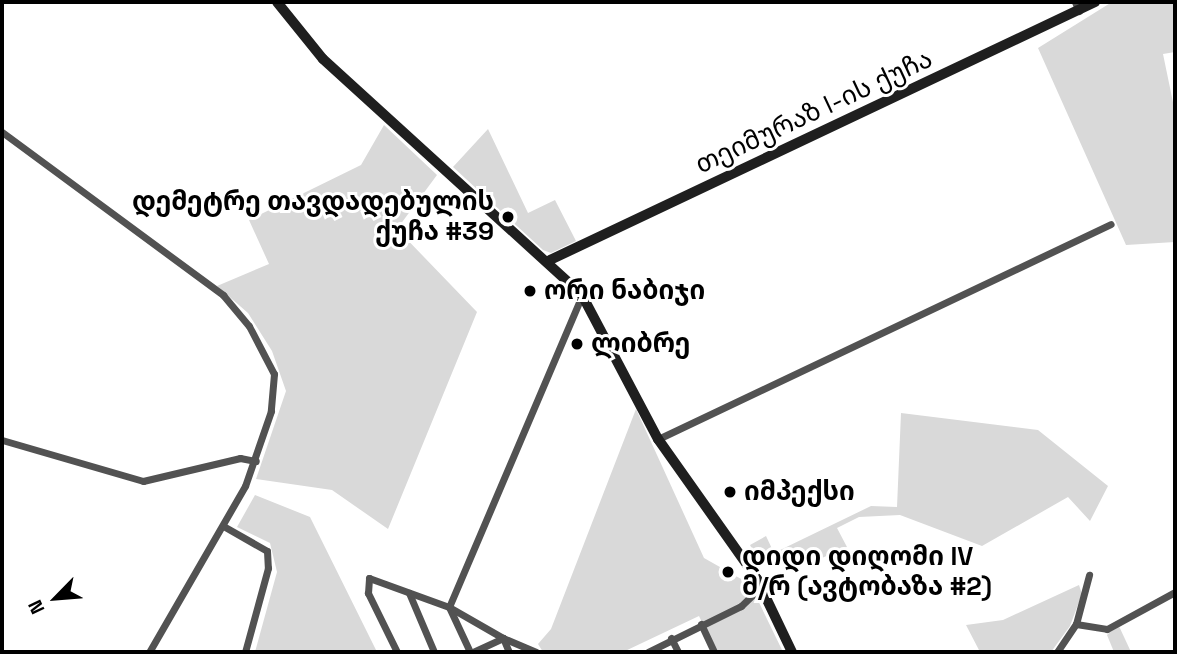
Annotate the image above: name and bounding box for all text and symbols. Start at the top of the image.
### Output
street label: თეიმურაზ I-ის ქუჩა [691,43,937,181]
place label: დემეტრე თავდადებულის ქუჩა #39 [132,186,494,248]
marker: დემეტრე თავდადებულის ქუჩა #39 [500,209,516,225]
place label: ორი ნაბიჯი [544,275,705,307]
marker: ორი ნაბიჯი [522,283,538,299]
place label: ლიბრე [591,328,690,360]
marker: ლიბრე [569,336,585,352]
place label: იმპექსი [744,476,855,508]
marker: იმპექსი [722,484,738,500]
place label: დიდი დიღომი IV მ/რ (ავტობაზა #2) [742,541,992,602]
north arrow [21,563,91,633]
marker: დიდი დიღომი IV მ/რ (ავტობაზა #2) [720,564,736,580]
text: N [22,596,51,618]

